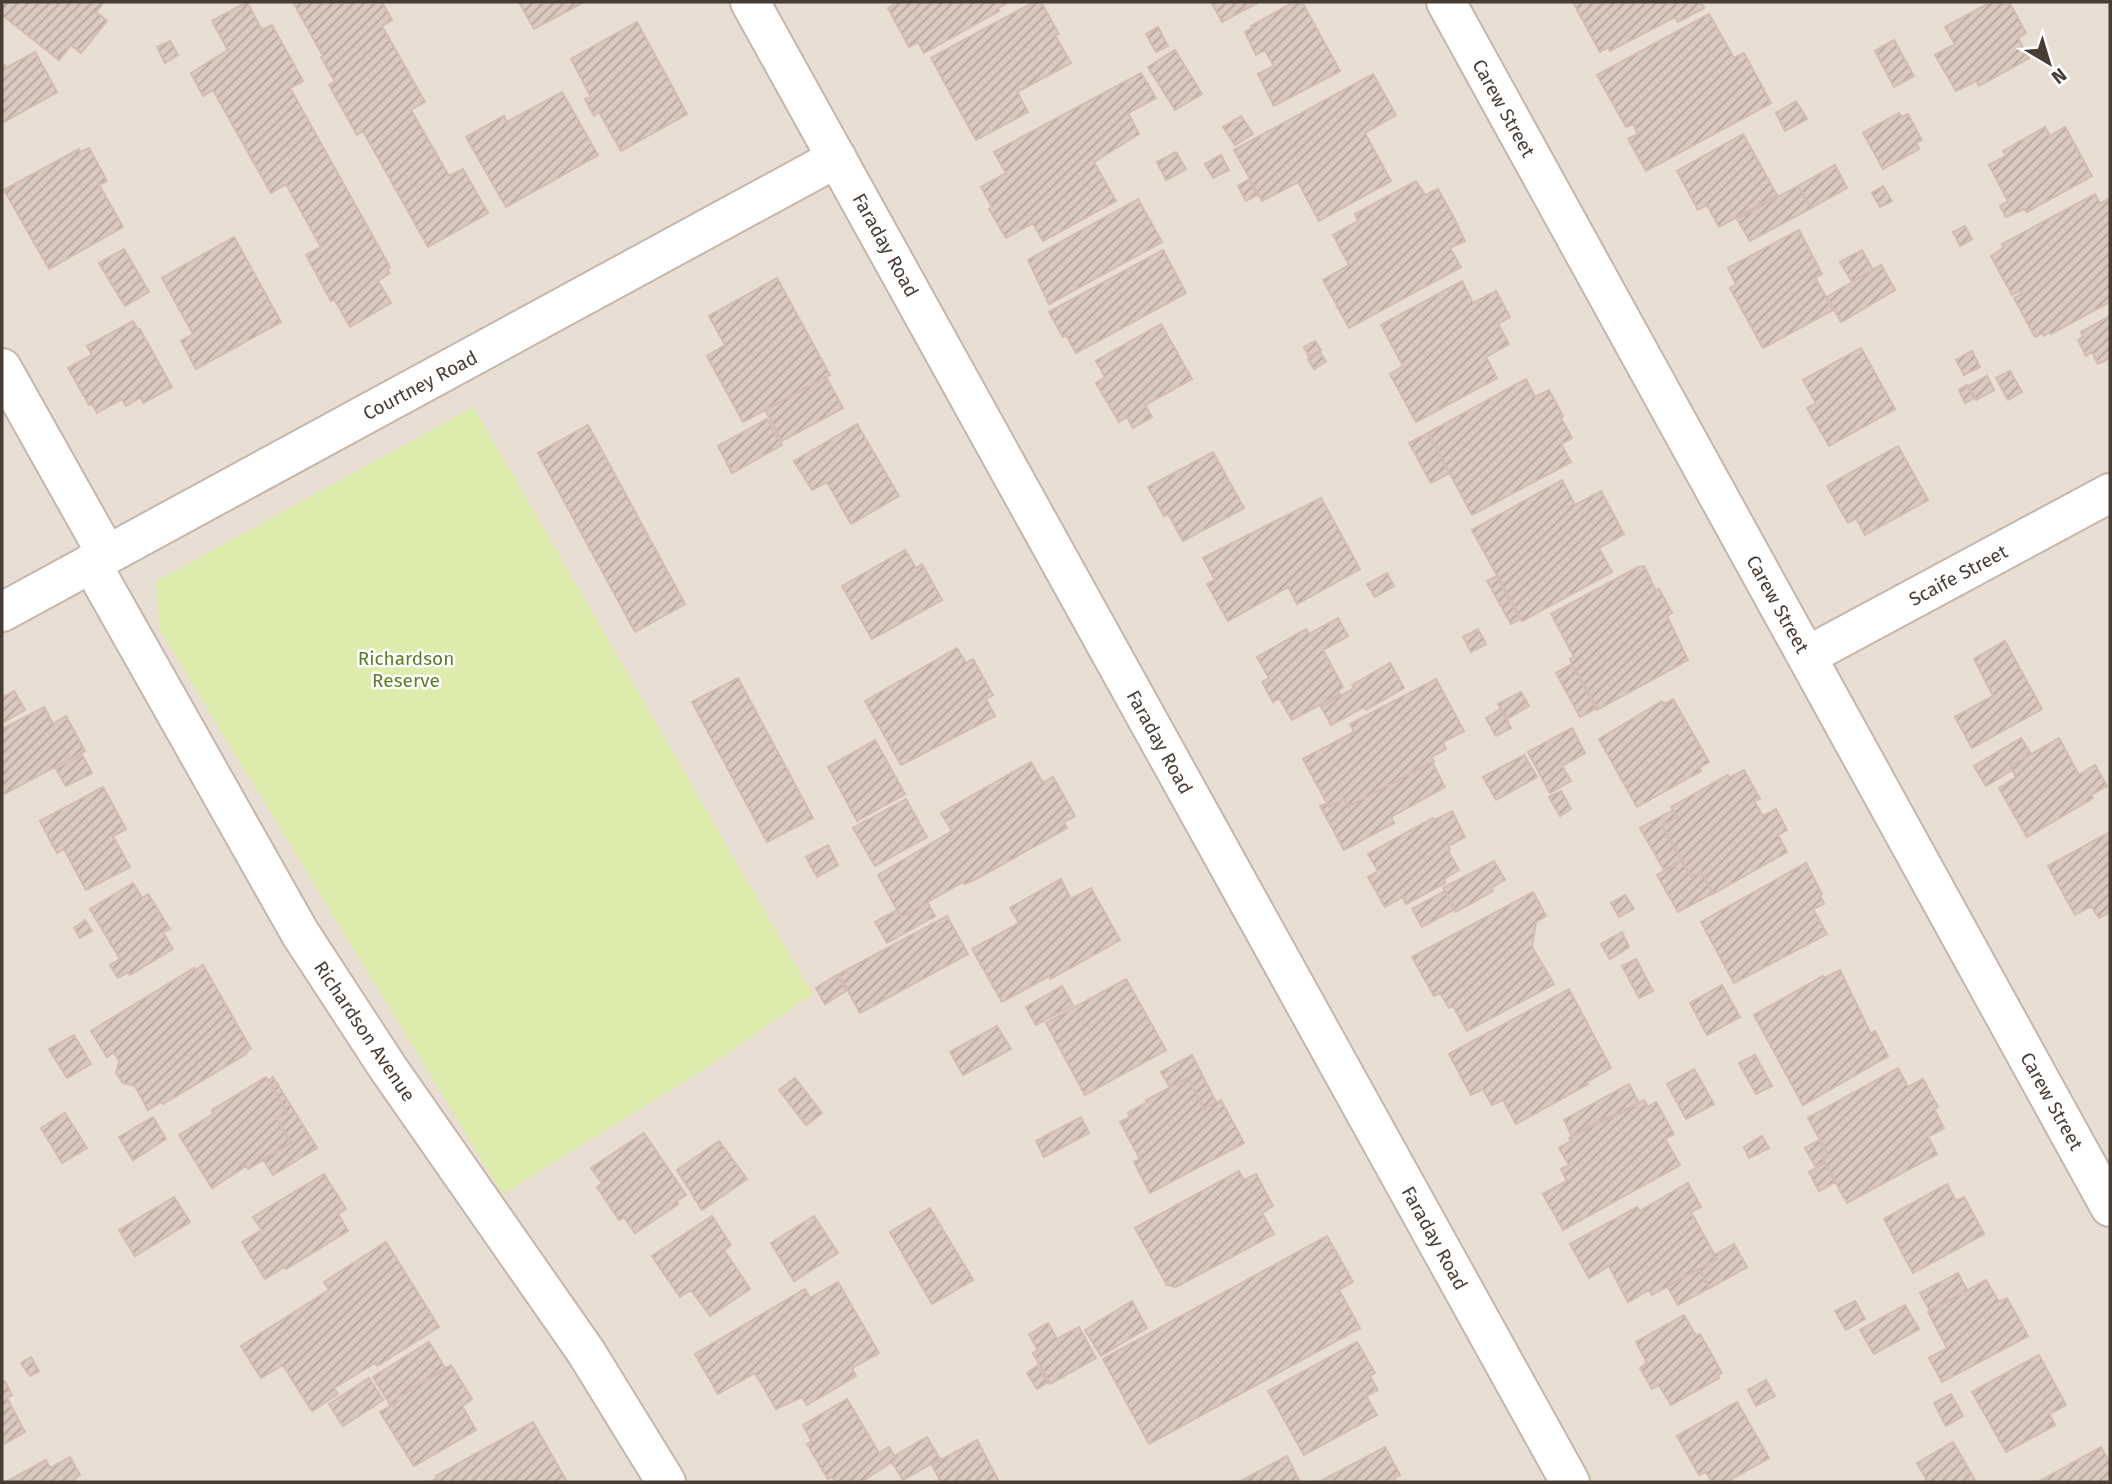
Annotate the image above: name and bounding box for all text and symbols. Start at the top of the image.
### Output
north arrow [2014,28,2084,98]
street label: Carew Street [1467,55,1540,161]
text: N [2047,63,2071,89]
street label: Faraday Road [848,189,924,301]
street label: Courtney Road [359,346,481,425]
street label: Scaife Street [1905,540,2011,611]
street label: Carew Street [1741,551,1814,657]
park label: Richardson Reserve [358,647,454,692]
street label: Faraday Road [1122,686,1198,798]
street label: Richardson Avenue [309,957,420,1106]
street label: Carew Street [2015,1048,2088,1154]
street label: Faraday Road [1397,1182,1473,1294]

